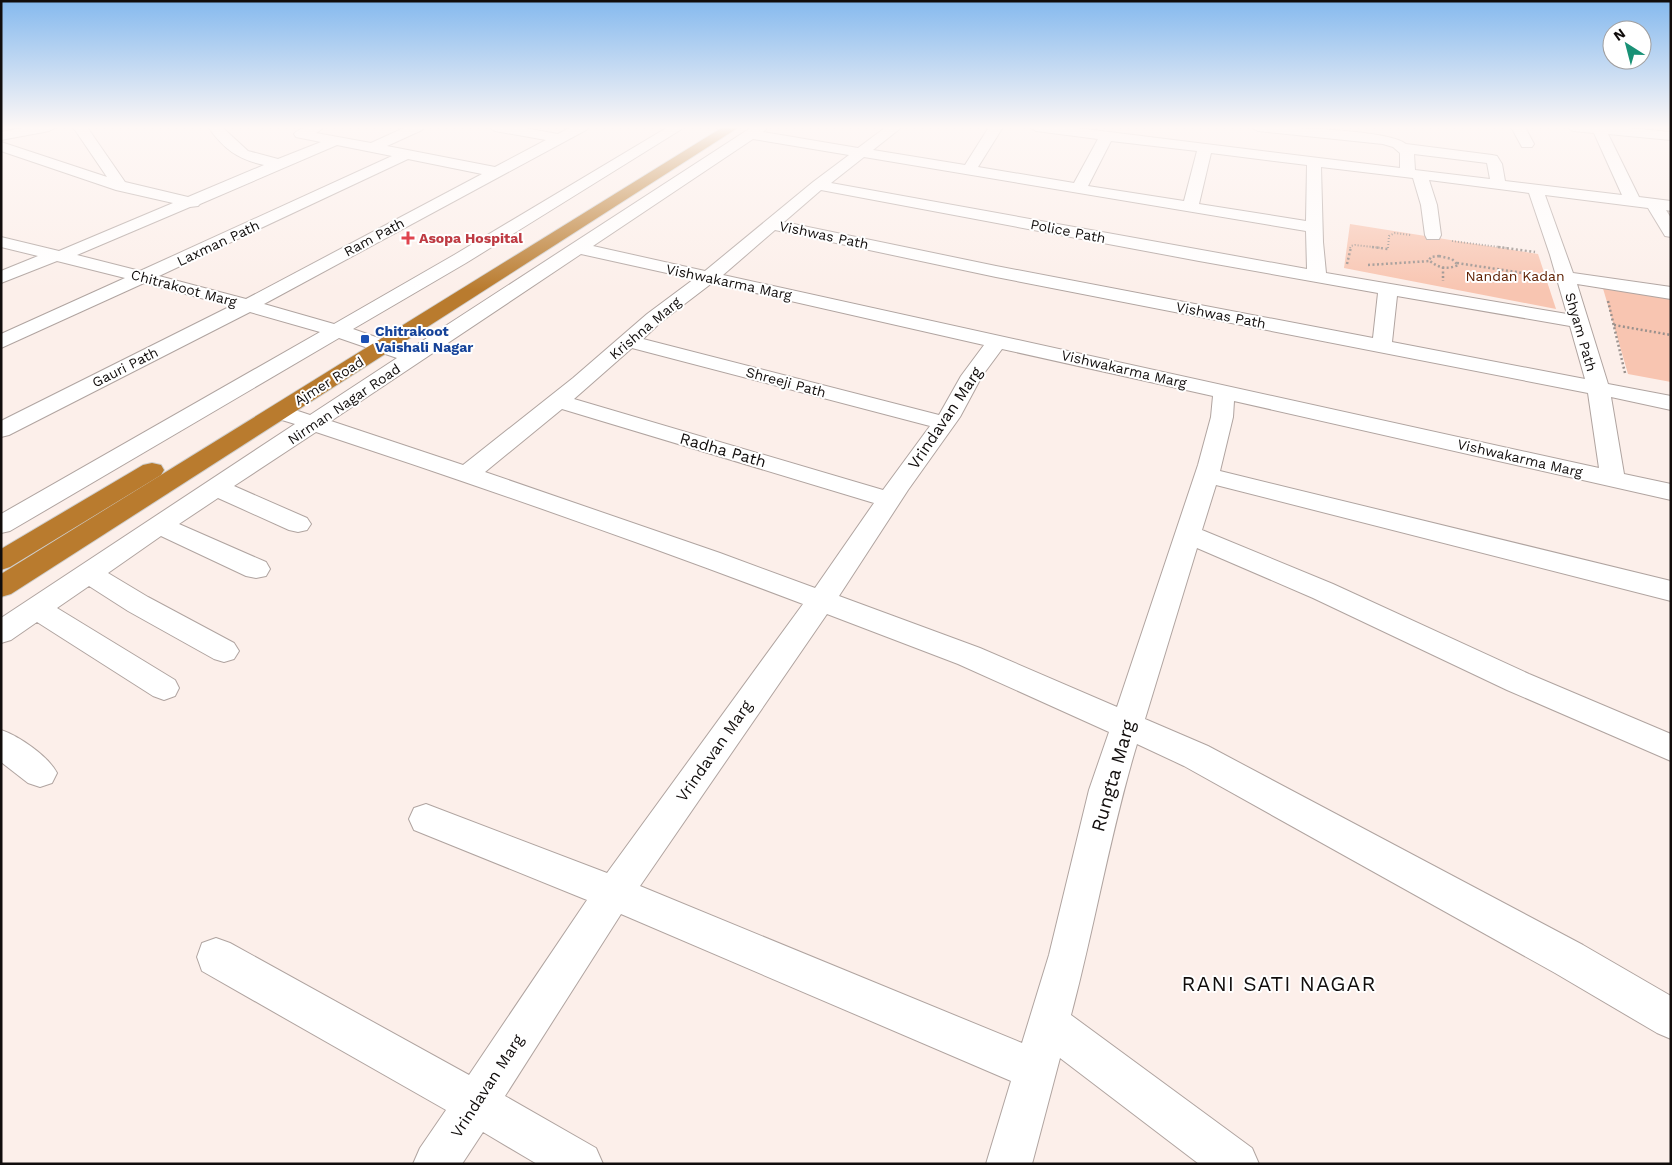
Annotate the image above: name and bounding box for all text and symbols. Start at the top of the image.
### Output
north arrow [1602,20,1652,70]
text: N [1610,25,1628,44]
street label: Ram Path [341,214,407,260]
street label: Police Path [1029,216,1107,246]
street label: Laxman Path [174,217,262,269]
street label: Vishwas Path [778,218,870,252]
place label: Asopa Hospital [419,230,523,246]
marker: Asopa Hospital [401,231,415,245]
street label: Vishwakarma Marg [665,261,794,303]
street label: Chitrakoot Marg [129,266,239,310]
park label: Nandan Kadan [1465,268,1565,284]
street label: Shyam Path [1562,291,1600,373]
street label: Krishna Marg [606,293,684,363]
street label: Vishwas Path [1175,298,1267,332]
place label: Chitrakoot Vaishali Nagar [375,323,473,355]
marker: Chitrakoot Vaishali Nagar [359,333,371,345]
street label: Gauri Path [89,344,161,390]
street label: Vishwakarma Marg [1060,347,1189,391]
street label: Ajmer Road [291,353,367,409]
street label: Nirman Nagar Road [285,360,403,448]
street label: Vrindavan Marg [904,363,986,473]
street label: Shreeji Path [744,364,828,400]
street label: Radha Path [678,429,768,471]
street label: Vishwakarma Marg [1456,436,1585,480]
street label: Vrindavan Marg [672,696,756,805]
street label: Rungta Marg [1086,717,1140,834]
district label: RANI SATI NAGAR [1182,971,1376,996]
street label: Vrindavan Marg [447,1030,528,1141]

